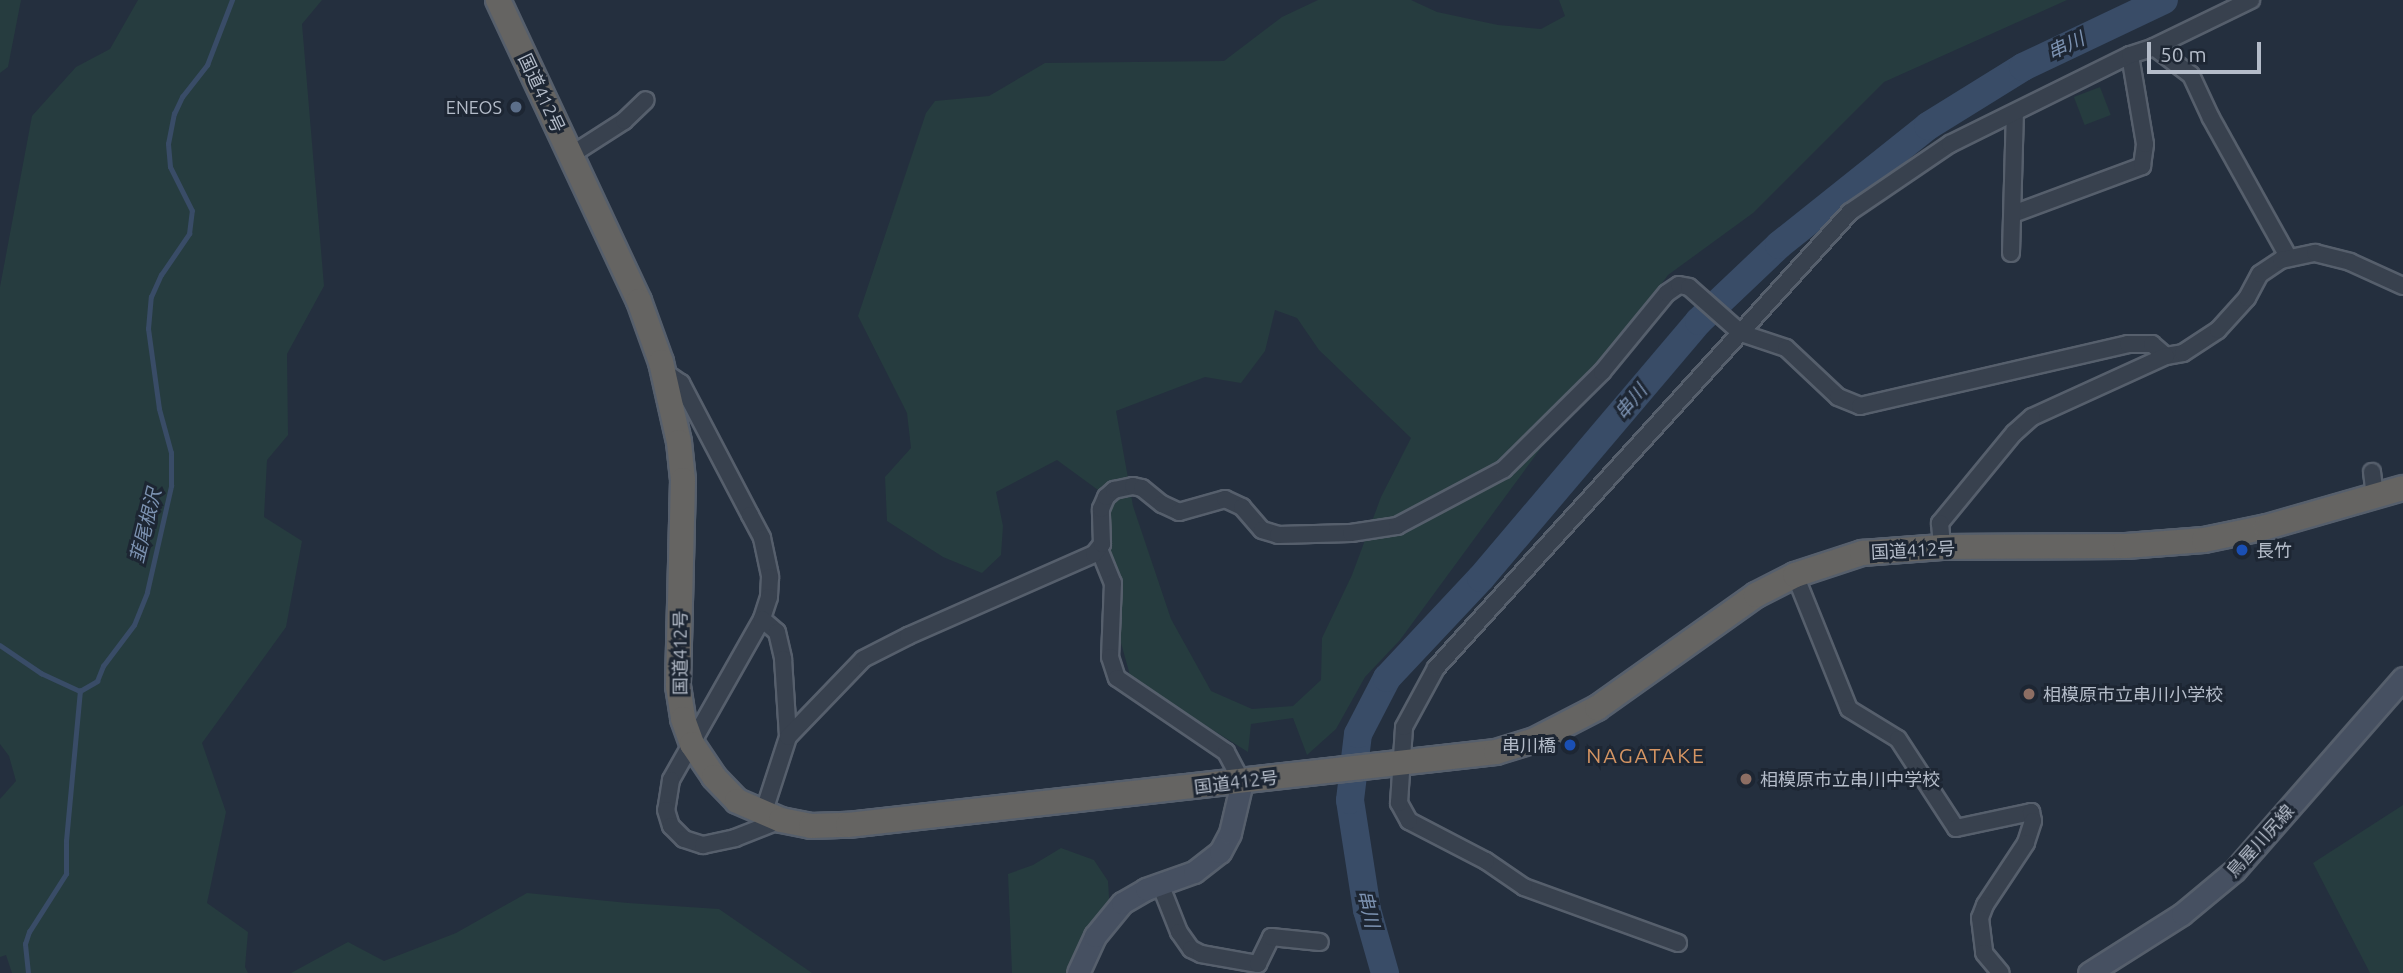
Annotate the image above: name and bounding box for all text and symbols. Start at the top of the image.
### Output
water label: 串川 [2044,28,2088,64]
scale bar [2151,28,2265,72]
text: 50 m [2160,42,2207,66]
street label: 国道412号 [514,50,570,136]
place label: ENEOS [446,96,502,118]
marker: ENEOS [508,99,524,115]
water label: 串川 [1610,380,1652,424]
water label: 韮尾根沢 [126,486,166,566]
street label: 国道412号 [1870,537,1956,563]
place label: 長竹 [2256,539,2292,561]
marker: 長竹 [2234,542,2250,558]
street label: 国道412号 [669,611,691,695]
place label: 相模原市立串川小学校 [2043,683,2223,705]
marker: 相模原市立串川小学校 [2021,686,2037,702]
place label: 串川橋 [1502,734,1556,756]
marker: 串川橋 [1562,737,1578,753]
district label: NAGATAKE [1587,742,1705,768]
street label: 国道412号 [1193,766,1279,798]
place label: 相模原市立串川中学校 [1760,768,1940,790]
marker: 相模原市立串川中学校 [1738,771,1754,787]
street label: 鳥屋川尻線 [2222,800,2298,882]
water label: 串川 [1353,888,1383,930]

